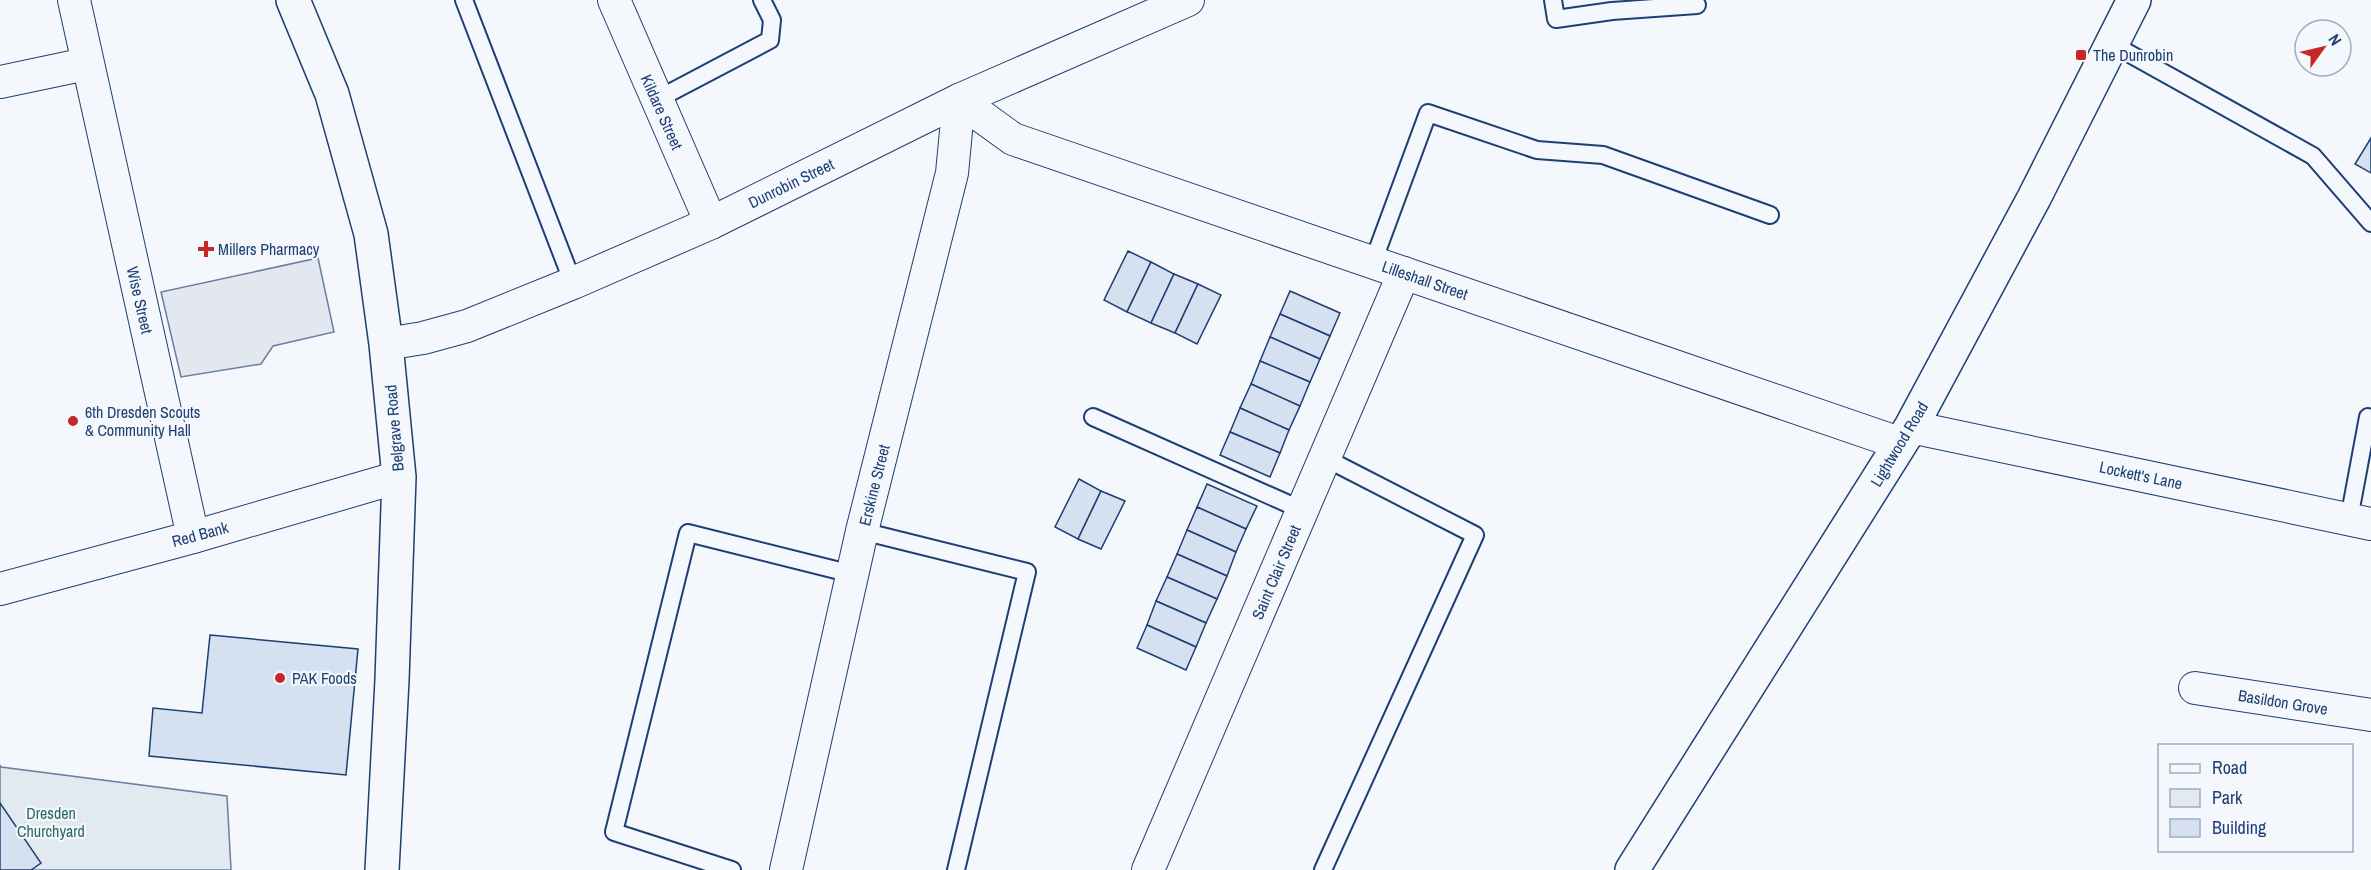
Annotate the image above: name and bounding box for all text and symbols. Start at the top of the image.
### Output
north arrow [2293,18,2353,78]
text: N [2324,30,2347,50]
place label: The Dunrobin [2093,44,2173,66]
marker: The Dunrobin [2074,48,2088,62]
street label: Kildare Street [636,71,689,153]
street label: Dunrobin Street [745,153,838,213]
place label: Millers Pharmacy [218,238,320,260]
marker: Millers Pharmacy [199,242,213,256]
street label: Lilleshall Street [1379,255,1471,305]
street label: Wise Street [122,264,159,336]
street label: Belgrave Road [379,384,409,472]
street label: Lightwood Road [1865,397,1933,491]
place label: 6th Dresden Scouts & Community Hall [85,401,200,441]
marker: 6th Dresden Scouts & Community Hall [66,414,80,428]
street label: Erskine Street [853,442,895,528]
street label: Lockett's Lane [2098,455,2184,495]
street label: Red Bank [169,516,231,552]
street label: Saint Clair Street [1246,521,1306,623]
place label: PAK Foods [292,667,357,689]
marker: PAK Foods [273,671,287,685]
street label: Basildon Grove [2237,684,2329,720]
legend [2158,744,2353,852]
text: Road [2212,755,2247,780]
text: Park [2212,785,2243,810]
park label: Dresden Churchyard [17,802,85,842]
text: Building [2212,815,2267,840]

